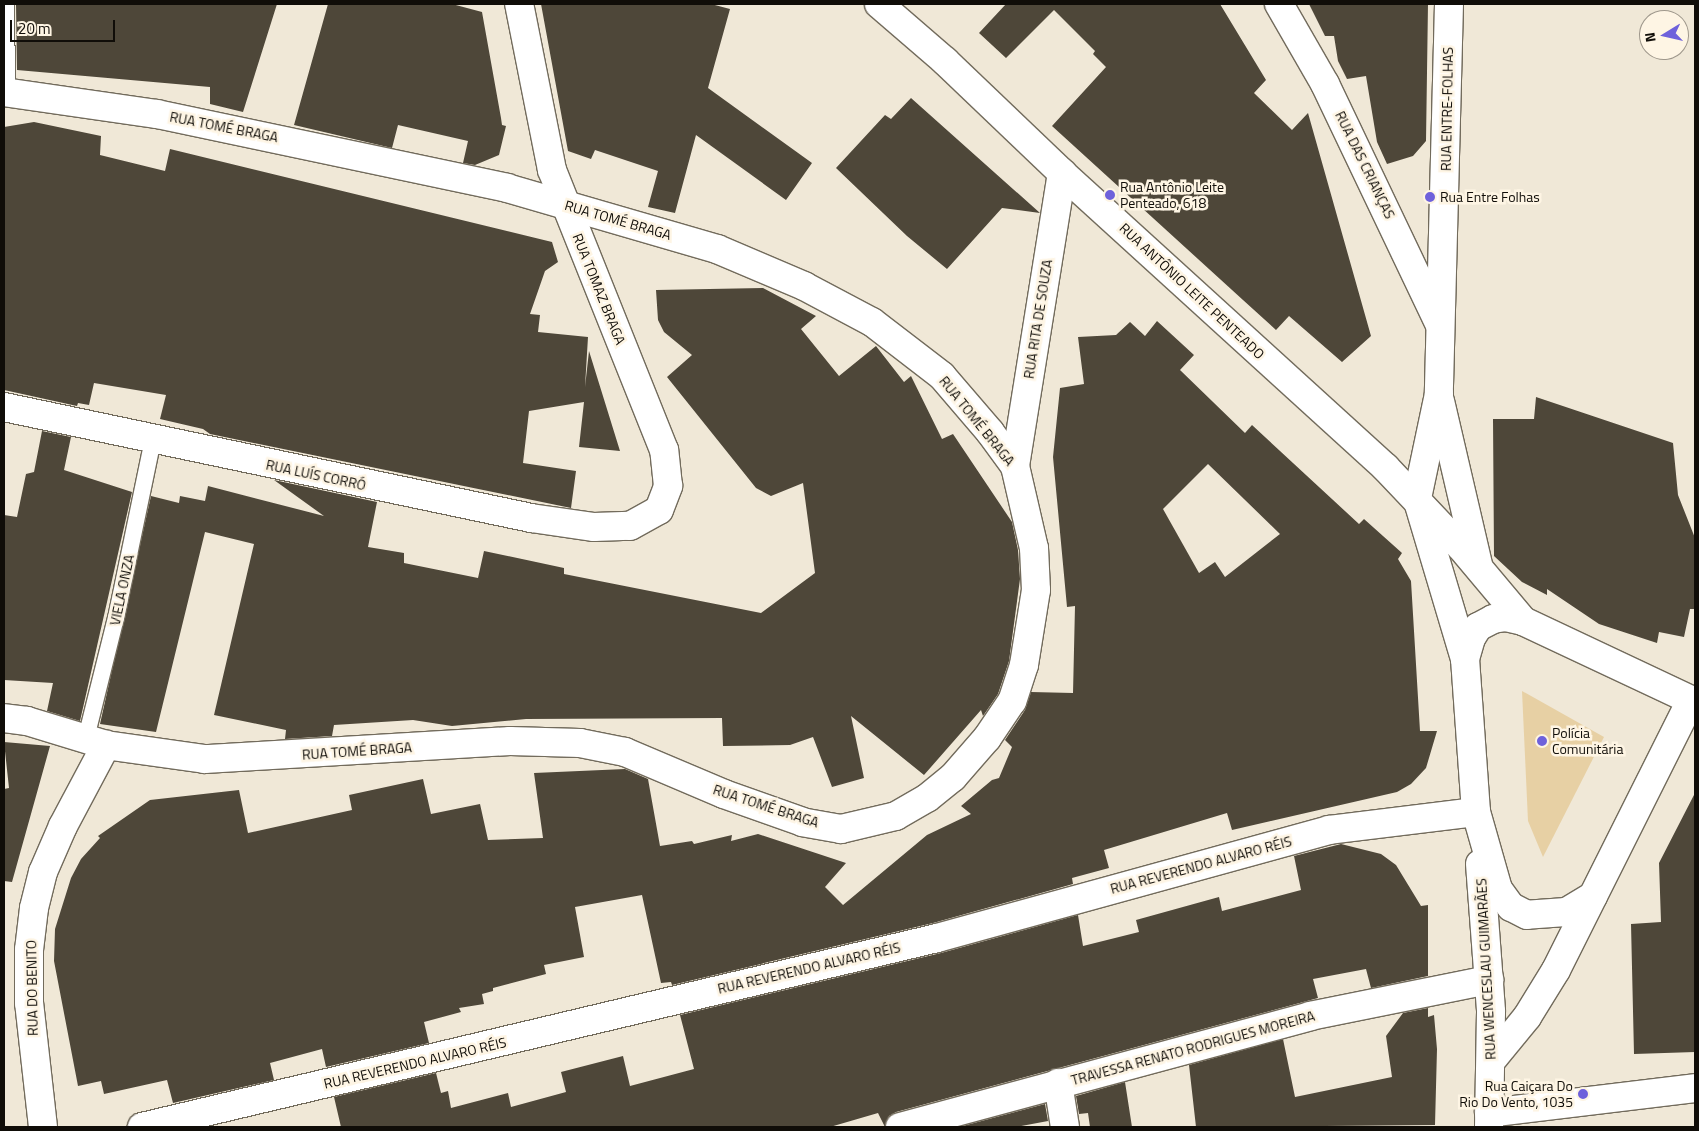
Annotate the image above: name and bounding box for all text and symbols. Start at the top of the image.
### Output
scale bar [12,10,118,42]
north arrow [1639,10,1689,60]
text: 20 m [18,17,51,40]
text: N [1639,31,1661,44]
street label: RUA ENTRE-FOLHAS [1438,47,1456,171]
street label: RUA TOMÉ BRAGA [168,108,280,146]
street label: RUA DAS CRIANÇAS [1332,108,1398,222]
place label: Rua Antônio Leite Penteado, 618 [1120,179,1224,212]
marker: Rua Antônio Leite Penteado, 618 [1104,189,1116,201]
place label: Rua Entre Folhas [1440,189,1540,205]
marker: Rua Entre Folhas [1424,191,1436,203]
street label: RUA TOMÉ BRAGA [563,197,673,243]
street label: RUA ANTÔNIO LEITE PENTEADO [1116,220,1268,362]
street label: RUA TOMAZ BRAGA [569,231,629,347]
street label: RUA RITA DE SOUZA [1020,258,1056,380]
street label: RUA TOMÉ BRAGA [936,373,1018,469]
street label: RUA LUÍS CORRÓ [264,456,368,494]
street label: VIELA ONZA [106,553,138,627]
place label: Polícia Comunitária [1552,725,1623,758]
marker: Polícia Comunitária [1536,735,1548,747]
street label: RUA TOMÉ BRAGA [301,739,413,763]
street label: RUA TOMÉ BRAGA [711,781,821,831]
street label: RUA REVERENDO ALVARO RÉIS [1108,833,1294,897]
street label: RUA WENCESLAU GUIMARÃES [1473,878,1499,1060]
street label: RUA REVERENDO ALVARO RÉIS [716,939,902,997]
street label: RUA DO BENITO [23,940,41,1036]
street label: TRAVESSA RENATO RODRIGUES MOREIRA [1069,1007,1317,1089]
street label: RUA REVERENDO ALVARO RÉIS [322,1034,508,1092]
place label: Rua Caiçara Do Rio Do Vento, 1035 [1459,1078,1573,1110]
marker: Rua Caiçara Do Rio Do Vento, 1035 [1577,1088,1589,1100]

